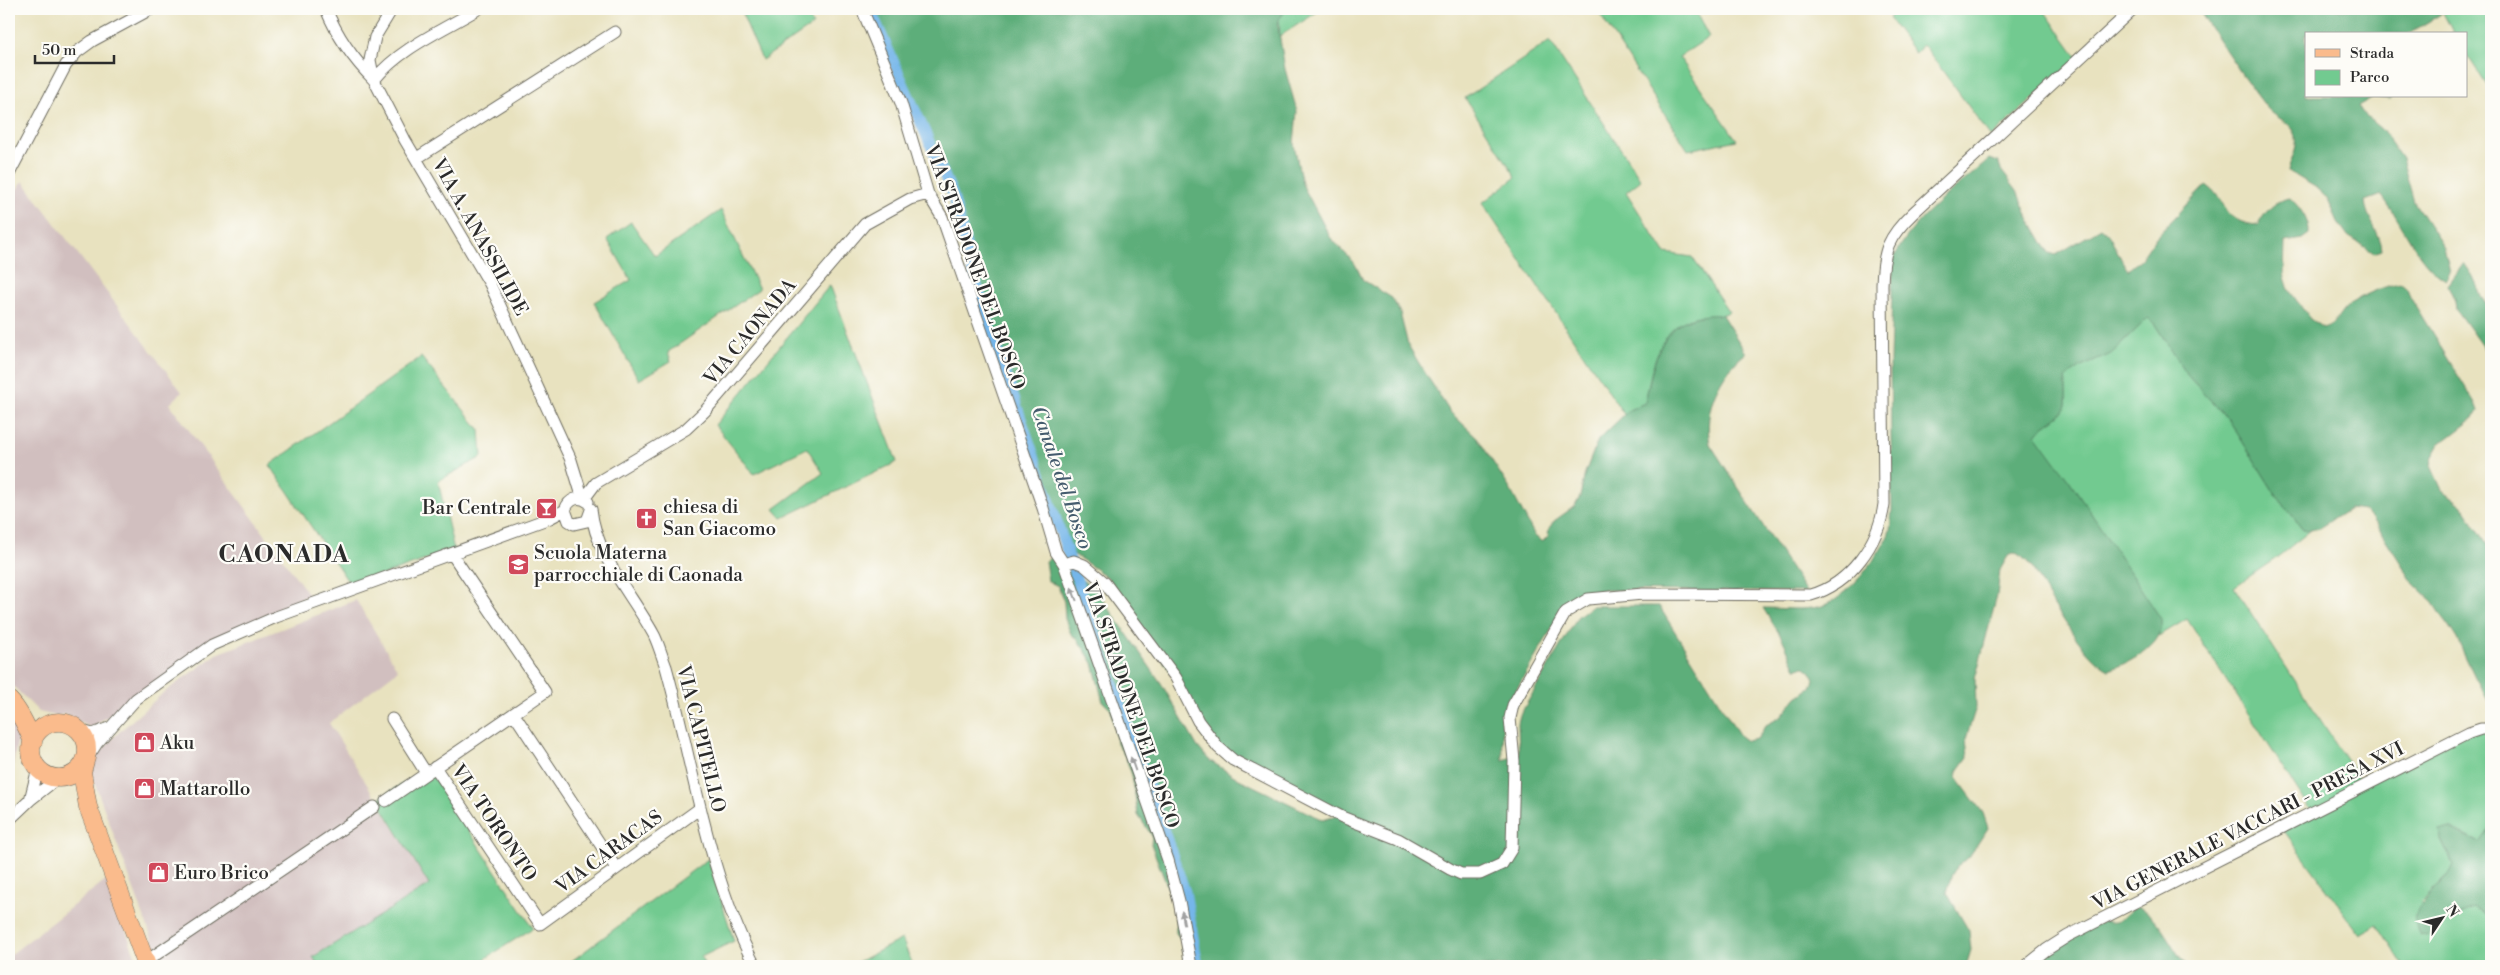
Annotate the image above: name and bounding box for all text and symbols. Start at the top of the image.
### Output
scale bar [35,32,114,64]
legend [2305,32,2468,98]
text: 50 m [42,41,76,60]
text: Strada [2350,44,2394,63]
text: Parco [2350,68,2389,87]
street label: VIA STRADONE DEL BOSCO [919,140,1031,393]
street label: VIA A. ANASSILIDE [426,153,533,320]
street label: VIA CAONADA [698,273,802,391]
water label: Canale del Bosco [1025,403,1097,553]
place label: chiesa di San Giacomo [663,495,776,541]
place label: Bar Centrale [421,496,531,520]
bar icon: Bar Centrale [535,496,559,520]
church icon: chiesa di San Giacomo [635,506,659,530]
district label: CAONADA [218,540,350,570]
place label: Scuola Materna parrocchiale di Caonada [534,541,743,587]
school or university icon: Scuola Materna parrocchiale di Caonada [506,552,530,576]
street label: VIA STRADONE DEL BOSCO [1077,578,1185,832]
one-way arrow [1070,586,1078,601]
street label: VIA CAPITELLO [671,662,731,815]
shop icon: Aku [132,731,156,755]
place label: Aku [159,731,195,755]
street label: VIA GENERALE VACCARI - PRESA XVI [2087,737,2408,916]
one-way arrow [1129,756,1137,771]
street label: VIA TORONTO [445,759,542,886]
shop icon: Mattarollo [132,777,156,801]
place label: Mattarollo [160,777,250,801]
street label: VIA CARACAS [550,805,667,900]
shop icon: Euro Brico [146,861,170,885]
place label: Euro Brico [174,861,269,885]
north arrow [2418,892,2468,942]
text: N [2441,901,2462,921]
one-way arrow [1178,910,1186,926]

